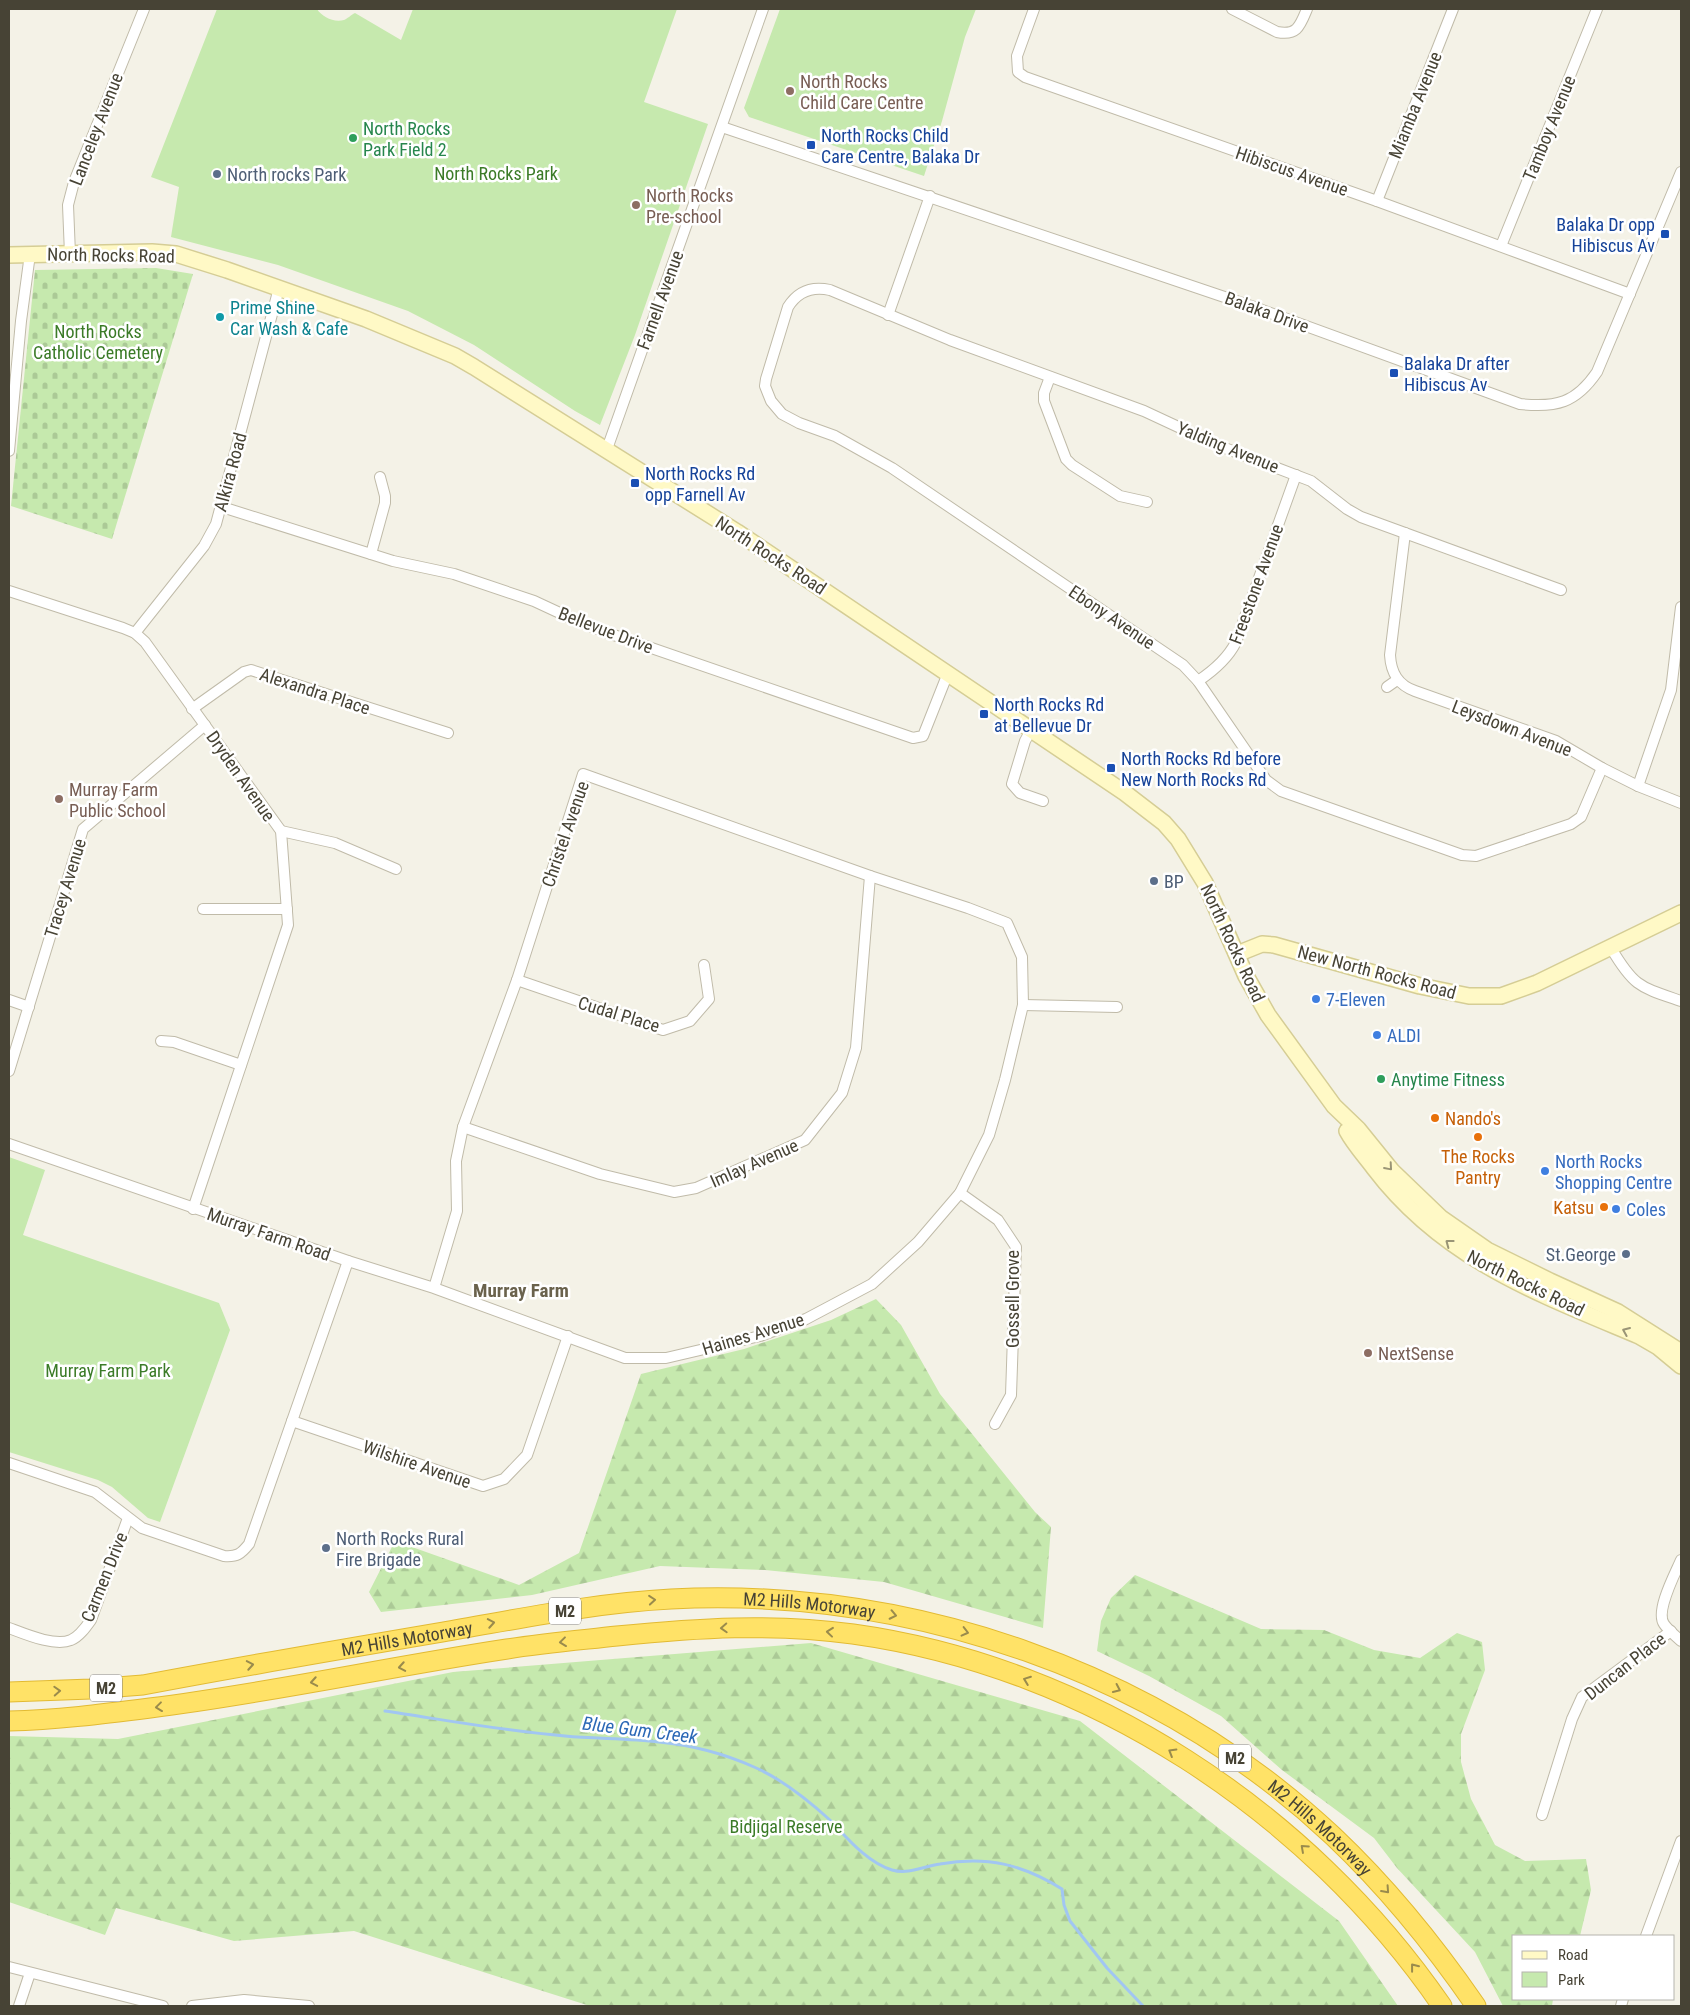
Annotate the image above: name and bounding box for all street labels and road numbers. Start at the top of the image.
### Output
street label: Miamba Avenue [1384,49,1446,161]
street label: Lanceley Avenue [65,70,127,188]
street label: Tamboy Avenue [1518,72,1580,184]
street label: Hibiscus Avenue [1233,142,1351,200]
street label: North Rocks Road [47,243,175,267]
street label: Farnell Avenue [632,248,688,352]
street label: Balaka Drive [1222,287,1312,337]
street label: Yalding Avenue [1174,417,1282,477]
street label: Alkira Road [209,430,251,514]
street label: North Rocks Road [712,511,830,599]
street label: Freestone Avenue [1225,521,1287,647]
street label: Ebony Avenue [1065,581,1159,653]
street label: Bellevue Drive [556,602,656,658]
street label: Alexandra Place [257,663,373,719]
street label: Leysdown Avenue [1449,695,1575,761]
street label: Dryden Avenue [202,727,280,825]
street label: Christel Avenue [537,778,593,890]
street label: Tracey Avenue [40,836,90,940]
street label: North Rocks Road [1196,881,1270,1005]
street label: New North Rocks Road [1295,941,1459,1003]
street label: Cudal Place [576,992,662,1036]
street label: Imlay Avenue [707,1134,801,1192]
street label: Murray Farm Road [204,1203,334,1265]
street label: North Rocks Road [1464,1246,1588,1320]
street label: Gossell Grove [1002,1250,1023,1348]
street label: Haines Avenue [700,1309,806,1359]
street label: Wilshire Avenue [360,1436,474,1492]
street label: Carmen Drive [76,1529,132,1625]
street label: M2 Hills Motorway [743,1588,877,1622]
road number: M2 [549,1598,581,1624]
street label: M2 Hills Motorway [339,1616,474,1660]
street label: Duncan Place [1580,1628,1670,1704]
road number: M2 [90,1675,122,1702]
road number: M2 [1219,1745,1251,1772]
street label: M2 Hills Motorway [1264,1775,1377,1880]

